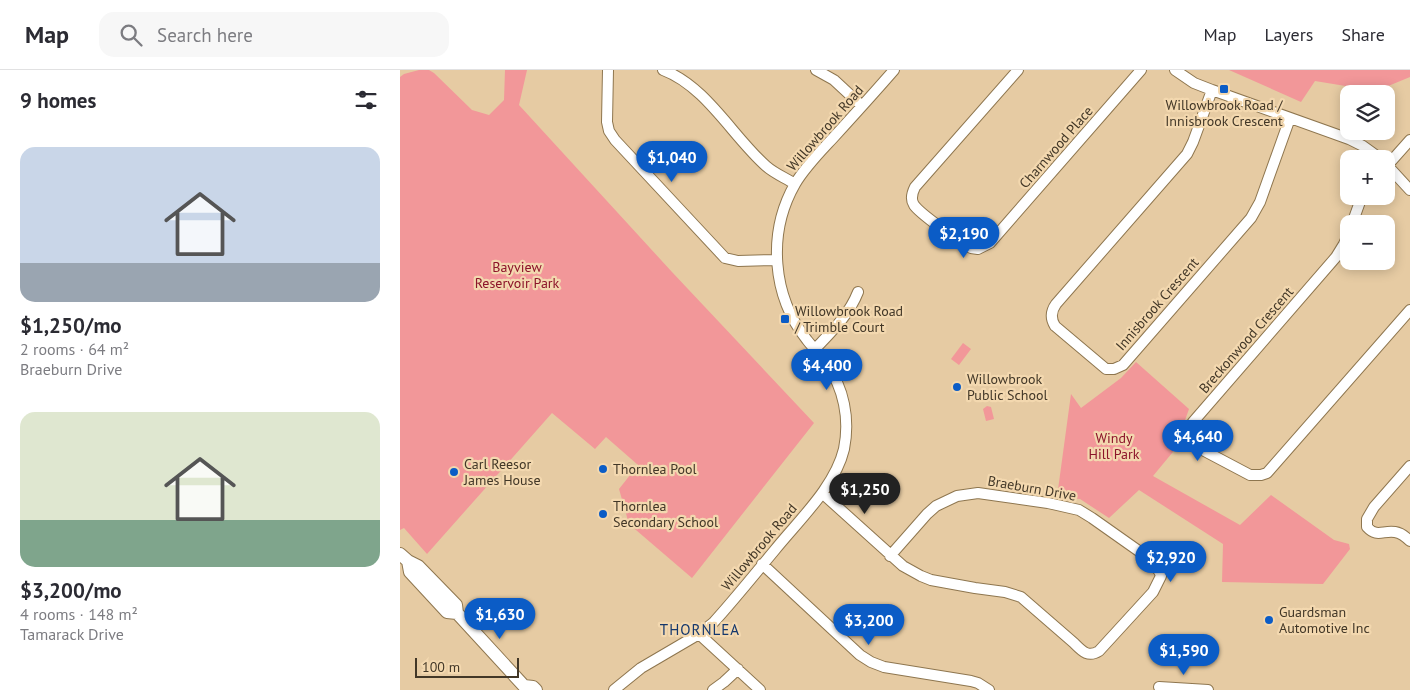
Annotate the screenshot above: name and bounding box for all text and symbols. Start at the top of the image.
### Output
search box [99,12,449,57]
text: Map [25,19,69,50]
icon: search [117,21,145,49]
text: Search here [157,23,253,47]
text: Map [1204,23,1236,46]
text: Layers [1264,23,1313,46]
text: Share [1341,23,1385,46]
street label: Willowbrook Road [783,81,867,175]
marker: Willowbrook Road / Innisbrook Crescent [1218,83,1230,95]
map controls [1340,85,1395,270]
button: layers [1340,85,1395,140]
icon: filters [352,86,380,114]
text: 9 homes [20,87,96,114]
place label: Willowbrook Road / Innisbrook Crescent [1165,96,1283,130]
street label: Charnwood Place [1015,102,1097,192]
pin: $1,040 [631,140,713,183]
text: $1,040 [647,147,697,167]
button: + [1340,150,1395,205]
icon: home [155,179,245,269]
button: − [1340,215,1395,270]
pin: $2,190 [923,216,1005,259]
text: $2,190 [939,223,989,243]
street label: Innisbrook Crescent [1112,254,1202,354]
park label: Bayview Reservoir Park [475,258,560,292]
street label: Breckonwood Crescent [1195,283,1297,397]
place label: Willowbrook Road / Trimble Court [794,302,903,336]
text: $1,250/mo [20,312,122,339]
marker: Willowbrook Road / Trimble Court [779,313,791,325]
text: 2 rooms · 64 m² [20,339,129,359]
pin: $4,400 [786,348,868,391]
text: $4,400 [802,355,852,375]
text: Braeburn Drive [20,359,122,379]
place label: Willowbrook Public School [967,370,1048,404]
marker: Willowbrook Public School [951,381,963,393]
pin: $4,640 [1157,420,1239,462]
text: $4,640 [1173,426,1223,446]
park label: Windy Hill Park [1089,429,1140,463]
icon: home [155,444,245,534]
place label: Carl Reesor James House [463,455,541,489]
place label: Thornlea Pool [613,460,697,478]
marker: Thornlea Pool [597,463,609,475]
marker: Carl Reesor James House [448,466,460,478]
street label: Braeburn Drive [986,471,1078,505]
pin: $1,250 [824,472,906,515]
text: $1,250 [840,479,890,499]
place label: Thornlea Secondary School [613,497,718,531]
street label: Willowbrook Road [717,500,801,594]
marker: Thornlea Secondary School [597,508,609,520]
pin: $2,920 [1130,540,1212,583]
text: $2,920 [1146,547,1196,567]
text: $3,200/mo [20,577,122,604]
pin: $1,630 [459,598,541,640]
place label: Guardsman Automotive Inc [1279,603,1370,637]
text: 4 rooms · 148 m² [20,604,138,624]
text: $1,630 [475,604,525,624]
pin: $3,200 [828,604,910,646]
text: $3,200 [844,610,894,630]
marker: Guardsman Automotive Inc [1263,614,1275,626]
district label: THORNLEA [660,620,740,639]
text: Tamarack Drive [20,624,124,644]
pin: $1,590 [1143,634,1225,676]
text: $1,590 [1159,640,1209,660]
scale bar [415,655,519,678]
text: 100 m [422,658,460,676]

